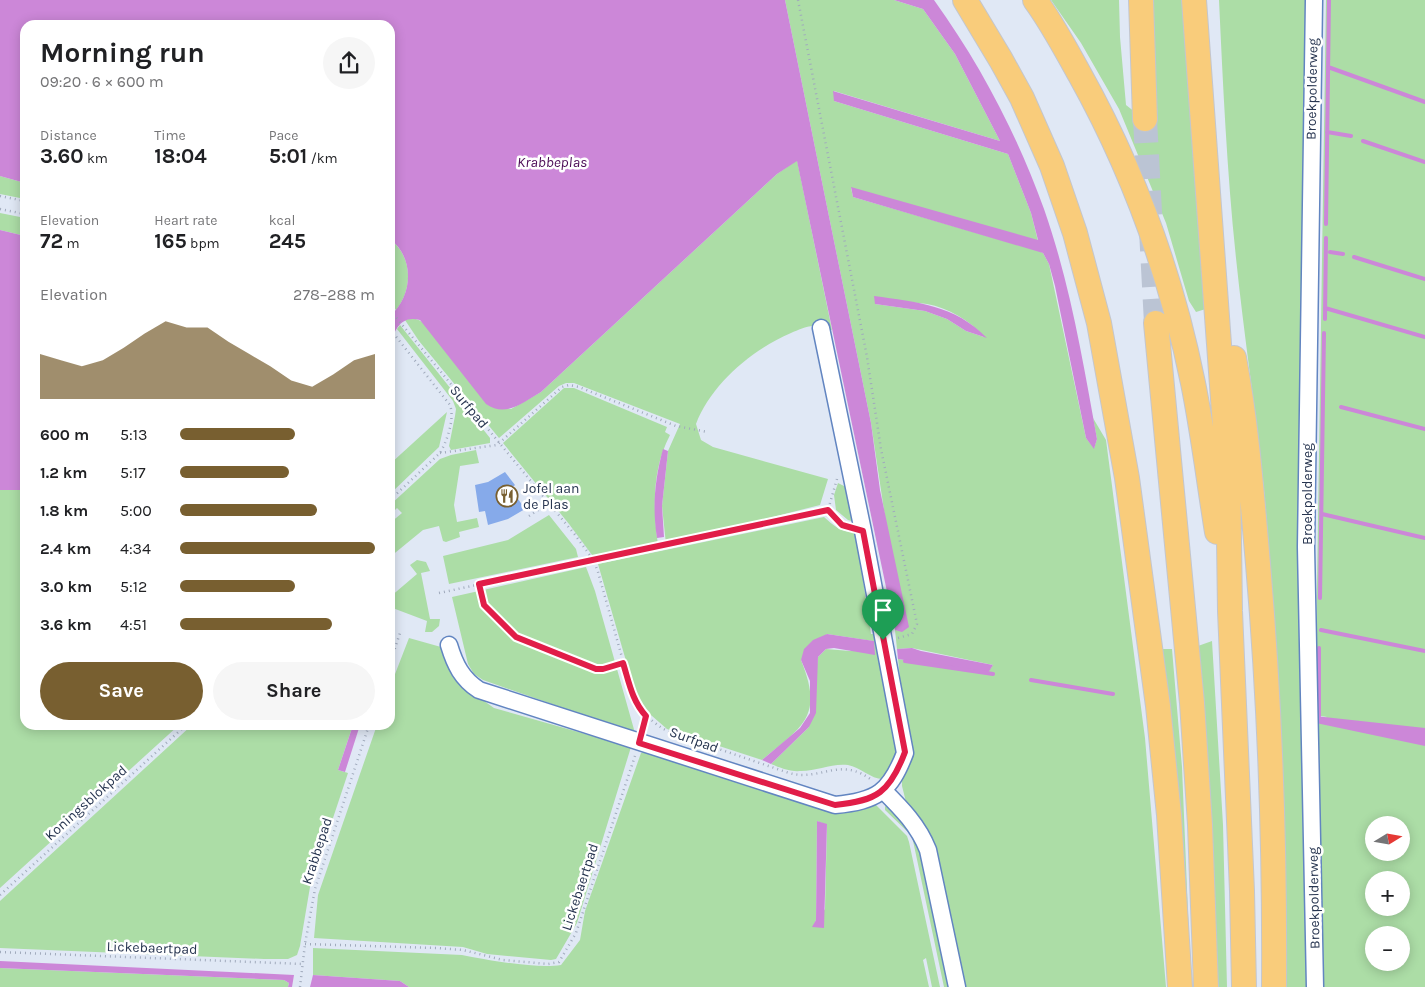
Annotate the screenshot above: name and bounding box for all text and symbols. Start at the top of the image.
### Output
text: Morning run [40,36,205,69]
button: share [323,37,375,89]
street label: Broekpolderweg [1303,38,1321,140]
text: 09:20 · 6 × 600 m [40,72,164,91]
text: Distance [40,127,97,144]
text: Time [154,127,186,144]
text: Pace [269,127,299,144]
text: 3.60 [40,144,84,168]
text: 18:04 [154,144,207,168]
text: 5:01 [269,144,307,168]
text: km [84,150,108,167]
text: /km [307,150,338,167]
water label: Krabbeplas [517,153,587,171]
text: Elevation [40,212,99,229]
text: Heart rate [154,212,217,229]
text: kcal [269,212,295,229]
text: 72 [40,229,63,253]
text: 165 [154,229,187,253]
text: 245 [269,229,306,253]
text: m [63,235,80,252]
text: bpm [187,235,220,252]
text: Elevation [40,285,108,304]
text: 278–288 m [293,285,375,304]
street label: Surfpad [446,382,492,432]
text: 600 m [40,425,89,444]
text: 5:13 [120,425,147,444]
street label: Broekpolderweg [1299,443,1316,545]
text: 1.2 km [40,463,88,482]
text: 5:17 [120,463,146,482]
place label: Jofel aan de Plas [523,480,579,513]
restaurant icon: Jofel aan de Plas [495,484,519,508]
text: 1.8 km [40,501,88,520]
text: 5:00 [120,501,152,520]
text: 2.4 km [40,539,91,558]
text: 4:34 [120,539,151,558]
text: 3.0 km [40,577,92,596]
text: 5:12 [120,577,147,596]
pin [862,589,904,640]
icon: arrive [869,596,897,624]
text: 3.6 km [40,615,92,634]
text: 4:51 [120,615,147,634]
button: Save [40,662,203,720]
button: Share [213,662,375,720]
street label: Surfpad [667,723,721,757]
street label: Koningsblokpad [42,762,130,844]
street label: Krabbepad [298,815,336,887]
north arrow [1365,816,1410,861]
map controls [1365,816,1410,971]
street label: Lickebaertpad [558,841,602,933]
street label: Broekpolderweg [1305,847,1323,949]
button: + [1365,871,1410,916]
button: − [1365,926,1410,971]
street label: Lickebaertpad [106,938,198,958]

